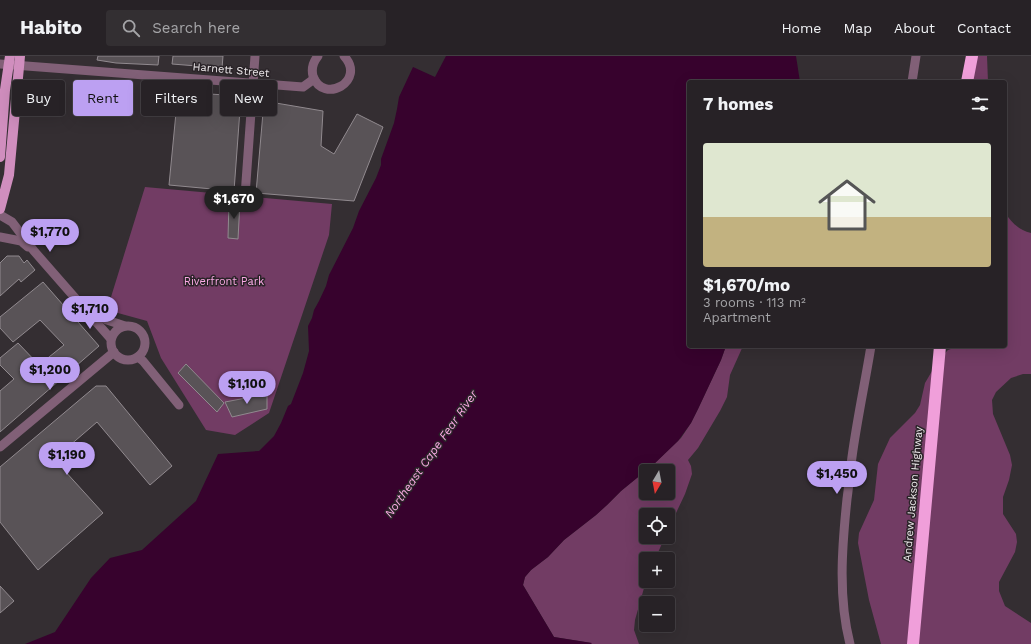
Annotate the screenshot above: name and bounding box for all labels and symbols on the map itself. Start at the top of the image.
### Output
street label: Harnett Street [192,60,270,80]
pin: $1,670 [201,186,267,220]
pin: $1,770 [17,219,83,253]
park label: Riverfront Park [184,275,264,288]
pin: $1,710 [57,296,123,330]
pin: $1,200 [17,357,83,391]
pin: $1,100 [214,371,280,405]
water label: Northeast Cape Fear River [382,387,481,520]
street label: Andrew Jackson Highway [901,426,925,562]
pin: $1,190 [34,442,100,476]
pin: $1,450 [804,461,870,495]
north arrow [639,464,675,500]

